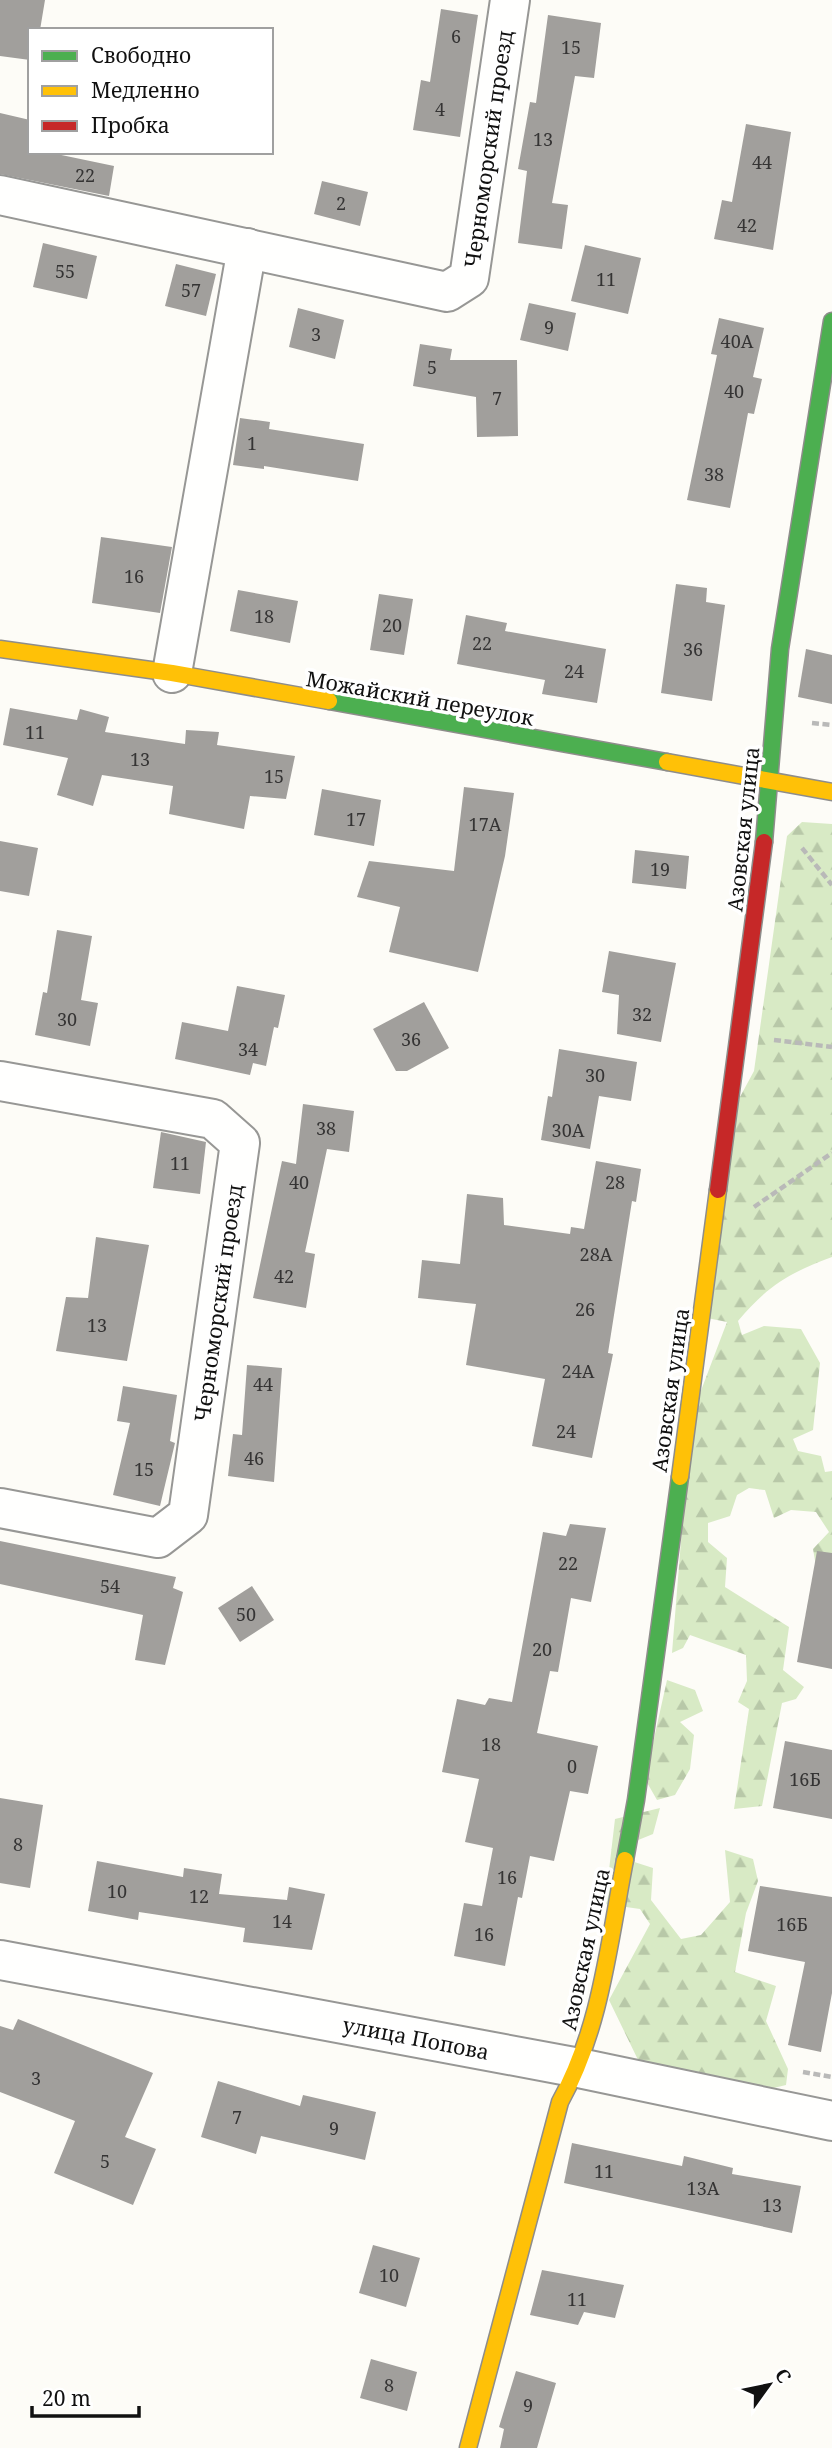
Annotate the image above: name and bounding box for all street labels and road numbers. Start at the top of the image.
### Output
street label: Черноморский проезд [457,28,519,270]
street label: Можайский переулок [304,664,537,732]
street label: Азовская улица [720,745,766,913]
street label: Черноморский проезд [187,1182,249,1424]
street label: Азовская улица [645,1306,695,1474]
street label: Азовская улица [554,1865,616,2033]
street label: улица Попова [340,2010,492,2066]

